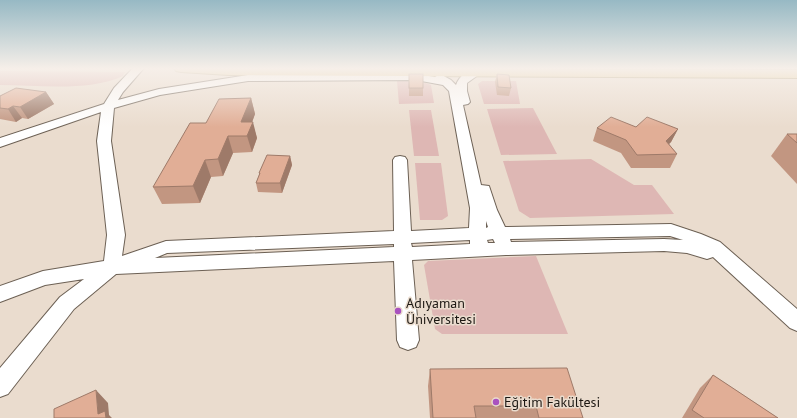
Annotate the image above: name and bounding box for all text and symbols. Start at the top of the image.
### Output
place label: Adıyaman Üniversitesi [406,294,476,328]
marker: Adıyaman Üniversitesi [393,306,403,316]
place label: Eğitim Fakültesi [504,393,600,411]
marker: Eğitim Fakültesi [491,397,501,407]

